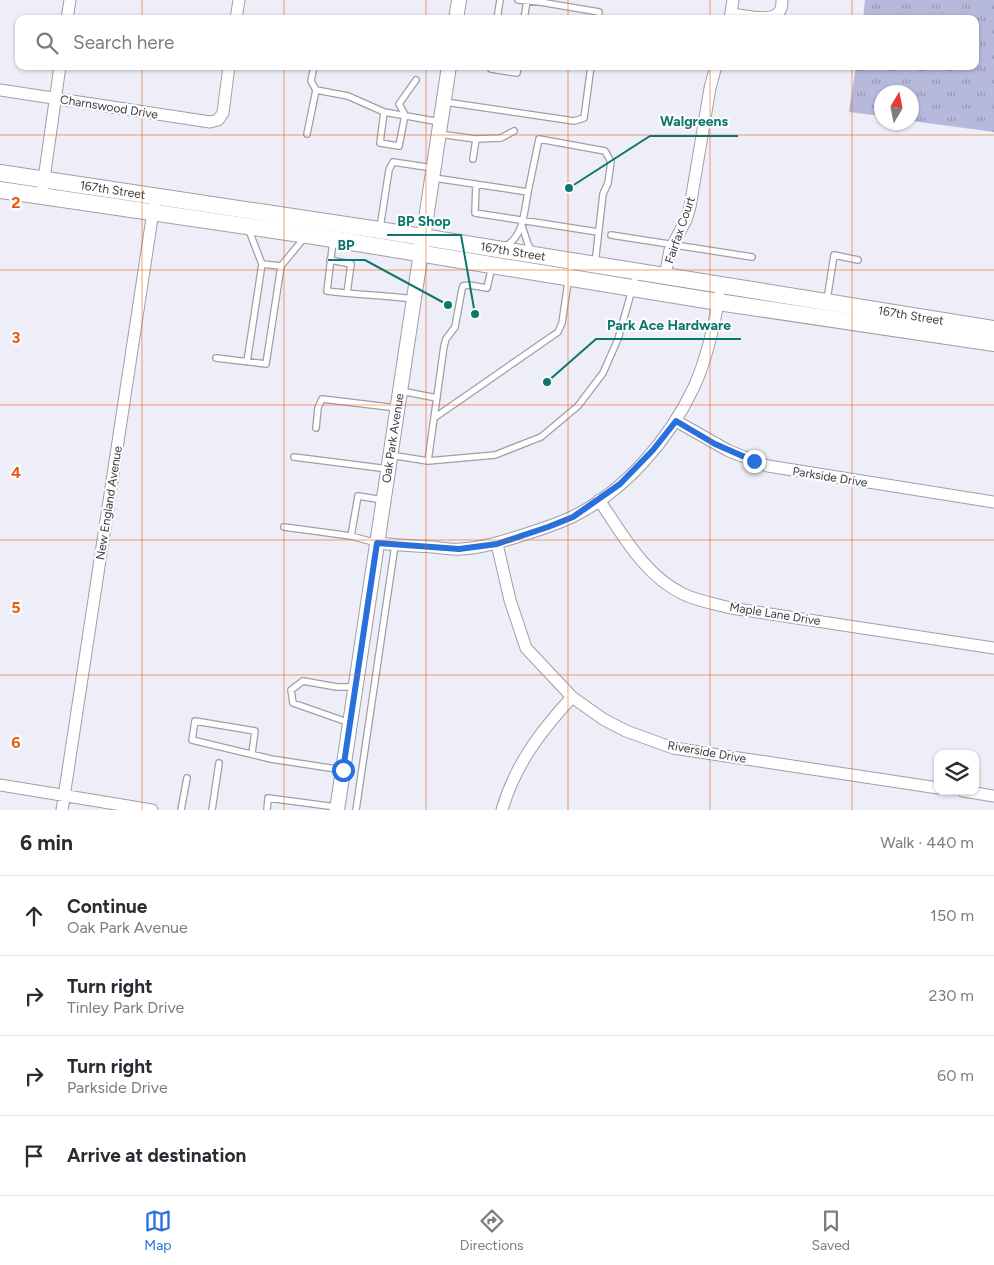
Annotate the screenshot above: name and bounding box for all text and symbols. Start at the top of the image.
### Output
search box [15,15,979,70]
icon: search [33,29,61,57]
text: Search here [73,31,175,54]
north arrow [874,85,919,130]
street label: Charnswood Drive [59,92,159,122]
callout: Walgreens [650,107,738,136]
text: Walgreens [660,113,728,130]
street label: 167th Street [79,178,147,202]
text: 2 [11,193,21,212]
street label: Fairfax Court [662,194,698,265]
callout: BP Shop [387,206,461,235]
text: BP Shop [397,213,451,230]
callout: BP [328,231,365,260]
text: BP [337,237,355,254]
street label: 167th Street [479,239,547,264]
street label: 167th Street [877,303,945,328]
callout: Park Ace Hardware [596,310,741,339]
text: Park Ace Hardware [607,317,731,334]
text: 3 [12,328,21,347]
street label: Oak Park Avenue [379,392,407,484]
street label: New England Avenue [93,445,125,561]
route end [743,450,766,473]
text: 4 [11,463,21,482]
street label: Parkside Drive [792,464,869,490]
text: 5 [11,598,21,617]
street label: Maple Lane Drive [729,600,822,628]
text: 6 [11,733,21,752]
street label: Riverside Drive [667,738,748,766]
map controls [934,750,979,795]
button: layers [934,750,979,795]
route start [332,759,355,782]
text: 6 min [20,830,73,855]
text: Walk · 440 m [880,833,974,852]
text: Continue [67,895,147,918]
icon: ahead [20,902,48,930]
text: 150 m [930,906,974,925]
text: Oak Park Avenue [67,918,188,937]
text: Turn right [67,975,153,998]
icon: right [20,982,48,1010]
text: 230 m [929,986,974,1005]
text: Tinley Park Drive [67,998,184,1017]
text: Turn right [67,1055,153,1078]
icon: right [20,1062,48,1090]
text: 60 m [937,1066,974,1085]
text: Parkside Drive [67,1078,168,1097]
icon: arrive [20,1142,48,1170]
text: Arrive at destination [67,1144,246,1167]
tab: Map [144,1207,172,1254]
tab: Directions [460,1207,524,1254]
tab: Saved [811,1207,850,1254]

